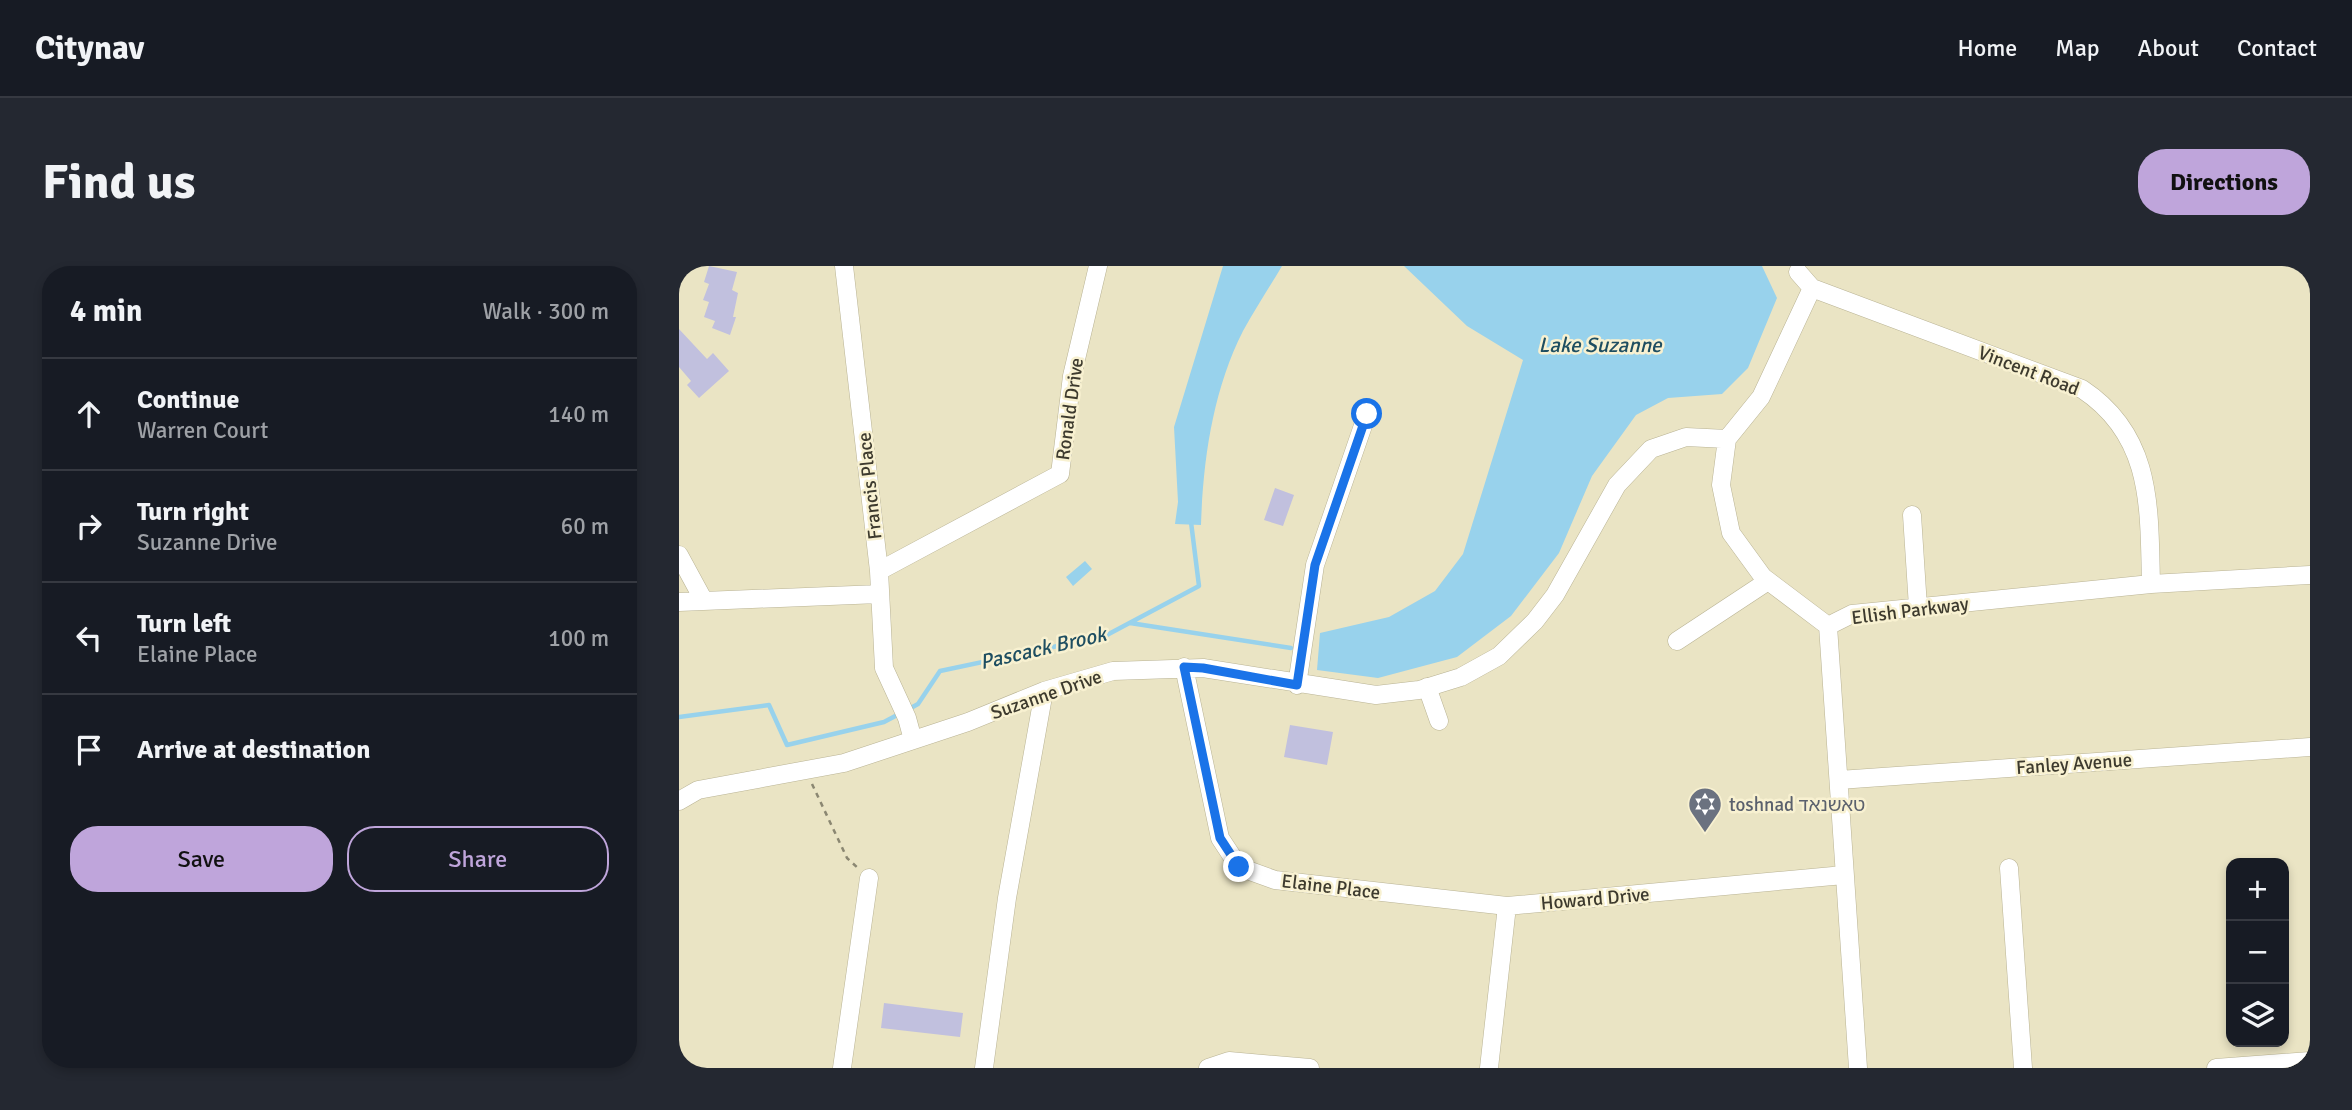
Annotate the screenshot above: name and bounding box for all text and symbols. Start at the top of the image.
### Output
text: Citynav [35,28,144,69]
text: Home [1957,33,2017,63]
text: Map [2055,33,2100,63]
text: About [2138,33,2199,63]
text: Contact [2237,33,2317,63]
button: Directions [2138,149,2310,215]
text: Find us [42,152,195,212]
text: 4 min [70,293,142,330]
text: Walk · 300 m [483,297,609,326]
water label: Lake Suzanne [1538,332,1663,358]
street label: Vincent Road [1975,341,2083,401]
street label: Ronald Drive [1051,356,1089,462]
text: Continue [137,384,239,416]
icon: ahead [70,395,108,433]
route start [1351,398,1382,429]
text: 140 m [548,400,609,429]
text: Warren Court [137,416,268,445]
street label: Francis Place [852,431,888,541]
text: Turn right [137,496,249,528]
icon: right [70,507,108,545]
text: 60 m [561,512,609,541]
text: Suzanne Drive [137,528,277,557]
street label: Ellish Parkway [1850,592,1970,630]
text: Turn left [137,608,231,640]
icon: left [70,619,108,657]
water label: Pascack Brook [977,620,1111,675]
text: 100 m [548,624,609,653]
text: Elaine Place [137,640,258,669]
street label: Suzanne Drive [988,665,1105,725]
icon: arrive [70,731,108,769]
text: Arrive at destination [137,734,370,766]
street label: Fanley Avenue [2015,748,2133,780]
synagogue icon: toshnad טאשנאד [1686,785,1724,834]
place label: toshnad טאשנאד [1729,793,1865,817]
button: Save [70,826,333,892]
button: Share [347,826,609,892]
route end [1223,851,1254,882]
map controls [2226,858,2289,1047]
button: + [2226,858,2289,921]
street label: Elaine Place [1280,869,1382,905]
street label: Howard Drive [1540,882,1651,916]
button: − [2226,921,2289,984]
button: layers [2226,984,2289,1047]

